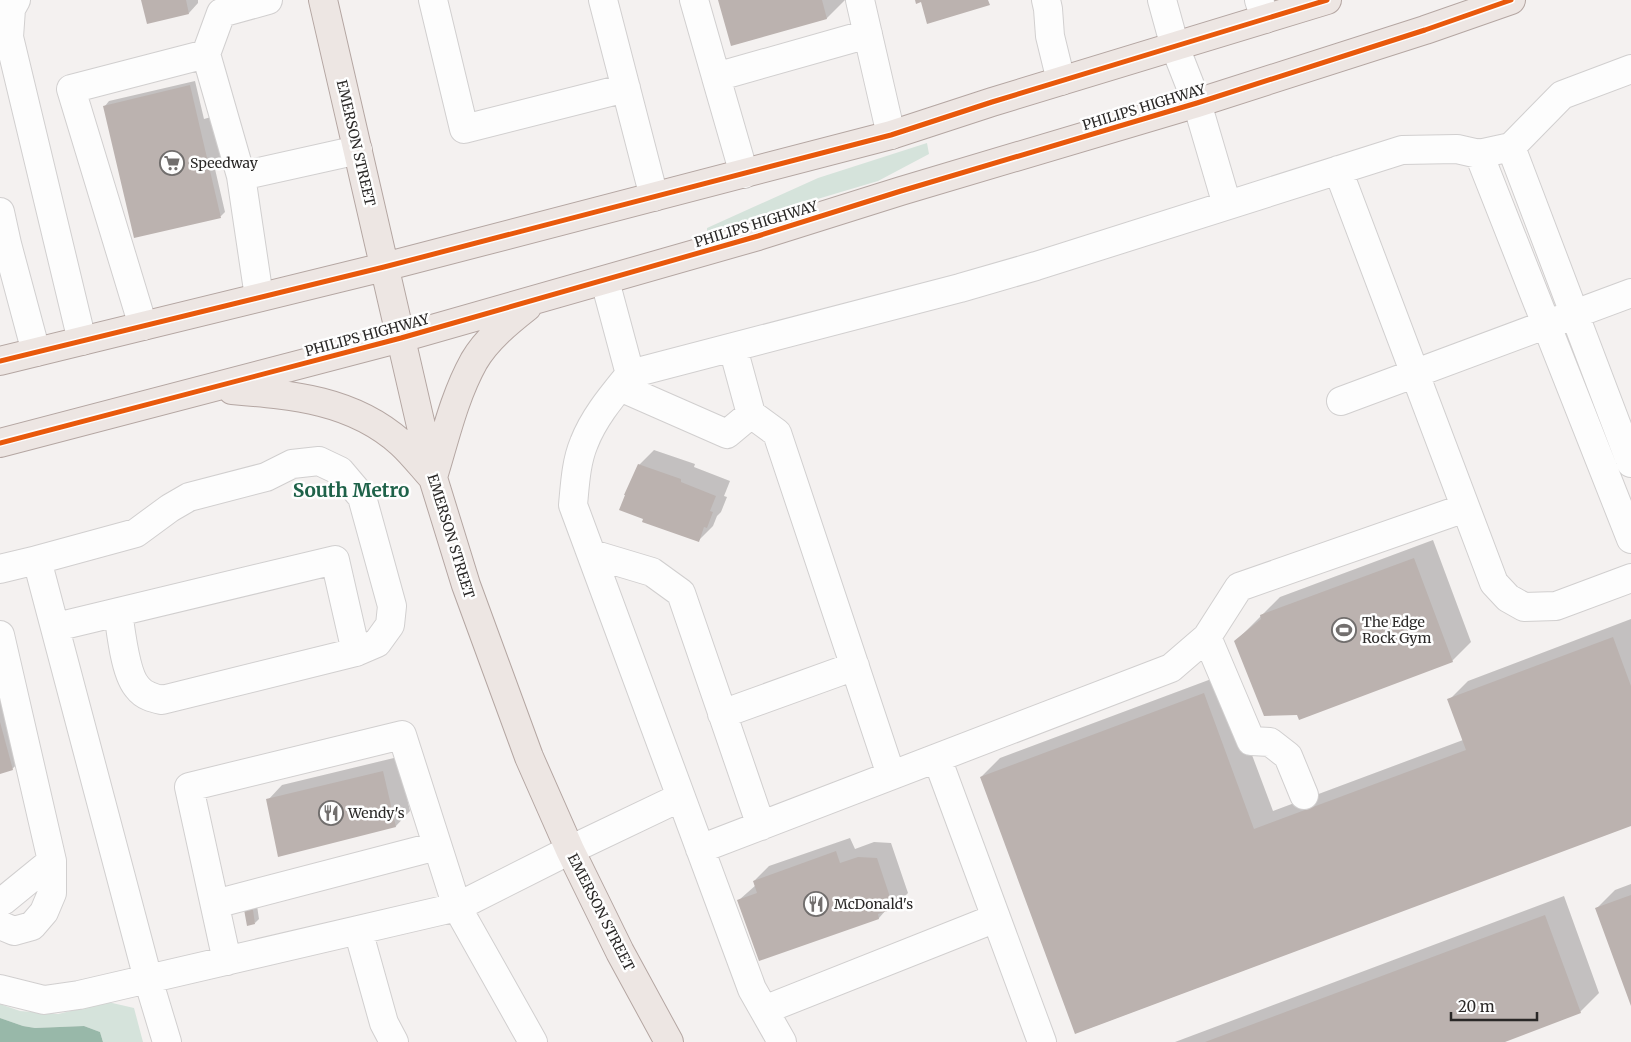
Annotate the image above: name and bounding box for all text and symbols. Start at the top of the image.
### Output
street label: EMERSON STREET [333,78,379,208]
street label: PHILIPS HIGHWAY [1080,79,1209,134]
supermarket icon: Speedway [159,150,185,176]
place label: Speedway [190,154,259,172]
street label: PHILIPS HIGHWAY [692,196,821,251]
street label: PHILIPS HIGHWAY [303,309,432,360]
street label: EMERSON STREET [424,472,479,601]
district label: South Metro [293,478,409,502]
place label: The Edge Rock Gym [1362,613,1431,647]
sports icon: The Edge Rock Gym [1331,617,1357,643]
restaurant icon: Wendy's [318,800,344,826]
place label: Wendy's [347,804,405,822]
street label: EMERSON STREET [564,850,638,974]
restaurant icon: McDonald's [803,891,829,917]
place label: McDonald's [834,895,913,913]
scale bar [1451,990,1537,1022]
text: 20 m [1458,997,1495,1016]

